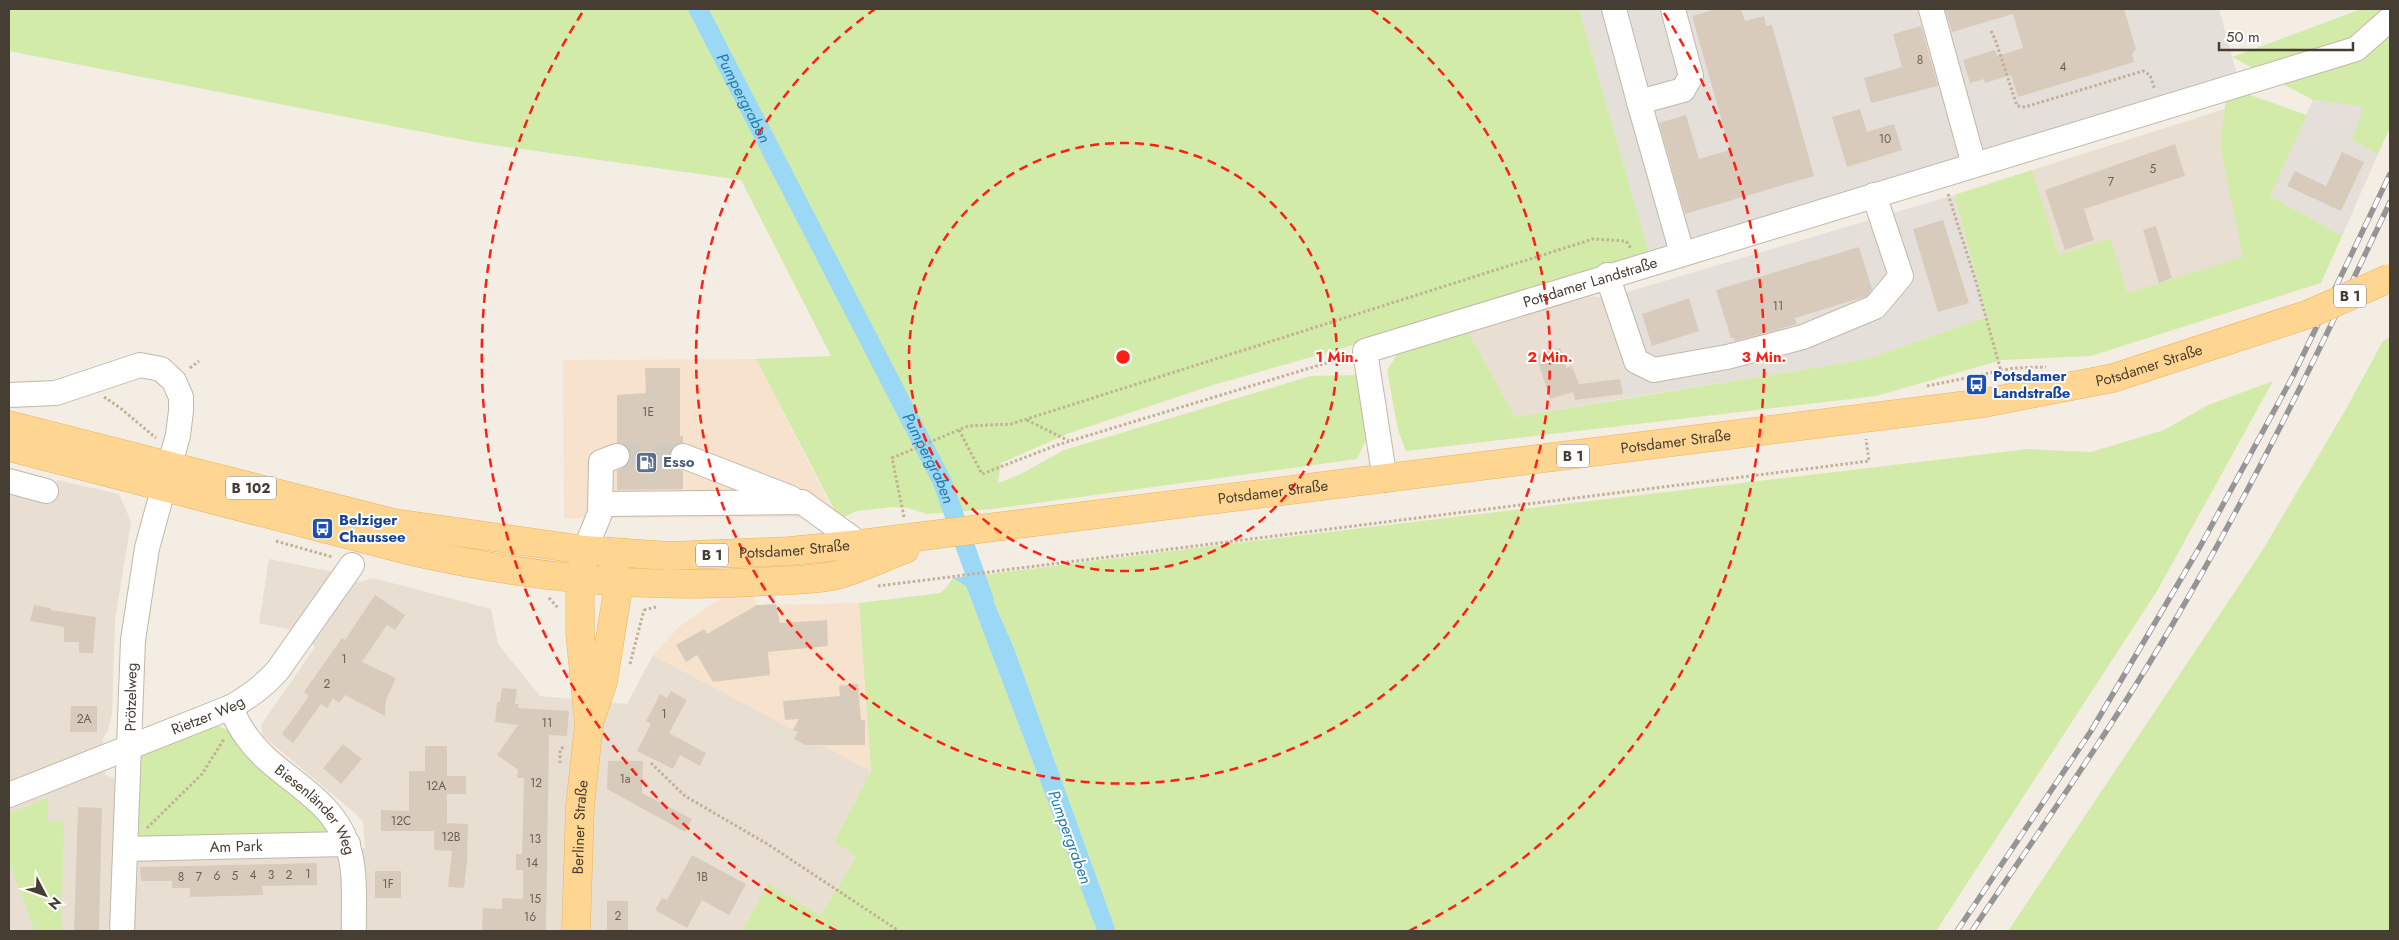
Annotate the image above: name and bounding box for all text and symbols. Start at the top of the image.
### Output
scale bar [2219,20,2353,52]
text: 50 m [2226,26,2260,48]
water label: Pumpergraben [711,49,777,147]
house number: 8 [1917,51,1923,69]
house number: 4 [2060,58,2067,76]
house number: 10 [1879,130,1891,148]
house number: 5 [2150,160,2157,178]
house number: 7 [2108,173,2115,191]
street label: Potsdamer Landstraße [1520,251,1660,313]
road number: B 1 [2334,284,2366,308]
house number: 11 [1773,297,1783,315]
street label: Potsdamer Straße [2094,338,2205,392]
text: 1 Min. [1315,346,1359,368]
text: 2 Min. [1527,346,1573,368]
text: 3 Min. [1742,346,1786,368]
centre of rings [1114,348,1132,366]
place label: Potsdamer Landstraße [1993,365,2071,404]
bus stop icon: Potsdamer Landstraße [1965,373,1989,397]
house number: 1E [642,403,654,421]
water label: Pumpergraben [897,409,961,506]
street label: Potsdamer Straße [1619,424,1732,459]
road number: B 1 [1557,444,1589,468]
fuel station icon: Esso [635,450,659,474]
place label: Esso [663,451,695,473]
street label: Potsdamer Straße [1216,474,1330,510]
road number: B 102 [226,476,276,499]
place label: Belziger Chaussee [339,509,406,548]
bus stop icon: Belziger Chaussee [311,517,335,541]
street label: Potsdamer Straße [739,534,851,564]
road number: B 1 [696,544,728,566]
house number: 1 [341,650,347,668]
street label: Prötzelweg [119,662,143,732]
house number: 2 [324,675,331,693]
street label: Rietzer Weg [168,690,249,741]
house number: 1 [661,705,667,723]
house number: 2A [77,710,91,728]
house number: 11 [542,714,552,732]
street label: Biesenländer Weg [270,759,361,857]
house number: 1a [619,770,631,788]
house number: 12 [530,774,542,792]
house number: 12A [426,777,446,795]
street label: Berliner Straße [567,779,594,875]
water label: Pumpergraben [1042,787,1098,887]
house number: 12C [391,812,411,830]
house number: 12B [442,828,461,846]
house number: 13 [529,830,541,848]
street label: Am Park [209,835,263,858]
house number: 14 [526,854,538,872]
house number: 1 [305,865,311,883]
house number: 4 [250,866,257,884]
house number: 3 [268,866,275,884]
house number: 2 [286,866,293,884]
house number: 6 [214,867,221,885]
house number: 5 [232,867,239,885]
house number: 8 [178,868,184,886]
house number: 7 [196,868,203,886]
house number: 1B [696,868,708,886]
north arrow [20,870,70,920]
house number: 1F [382,875,394,893]
house number: 15 [529,890,541,908]
text: N [44,893,66,914]
house number: 2 [615,907,622,925]
house number: 16 [524,908,536,926]

